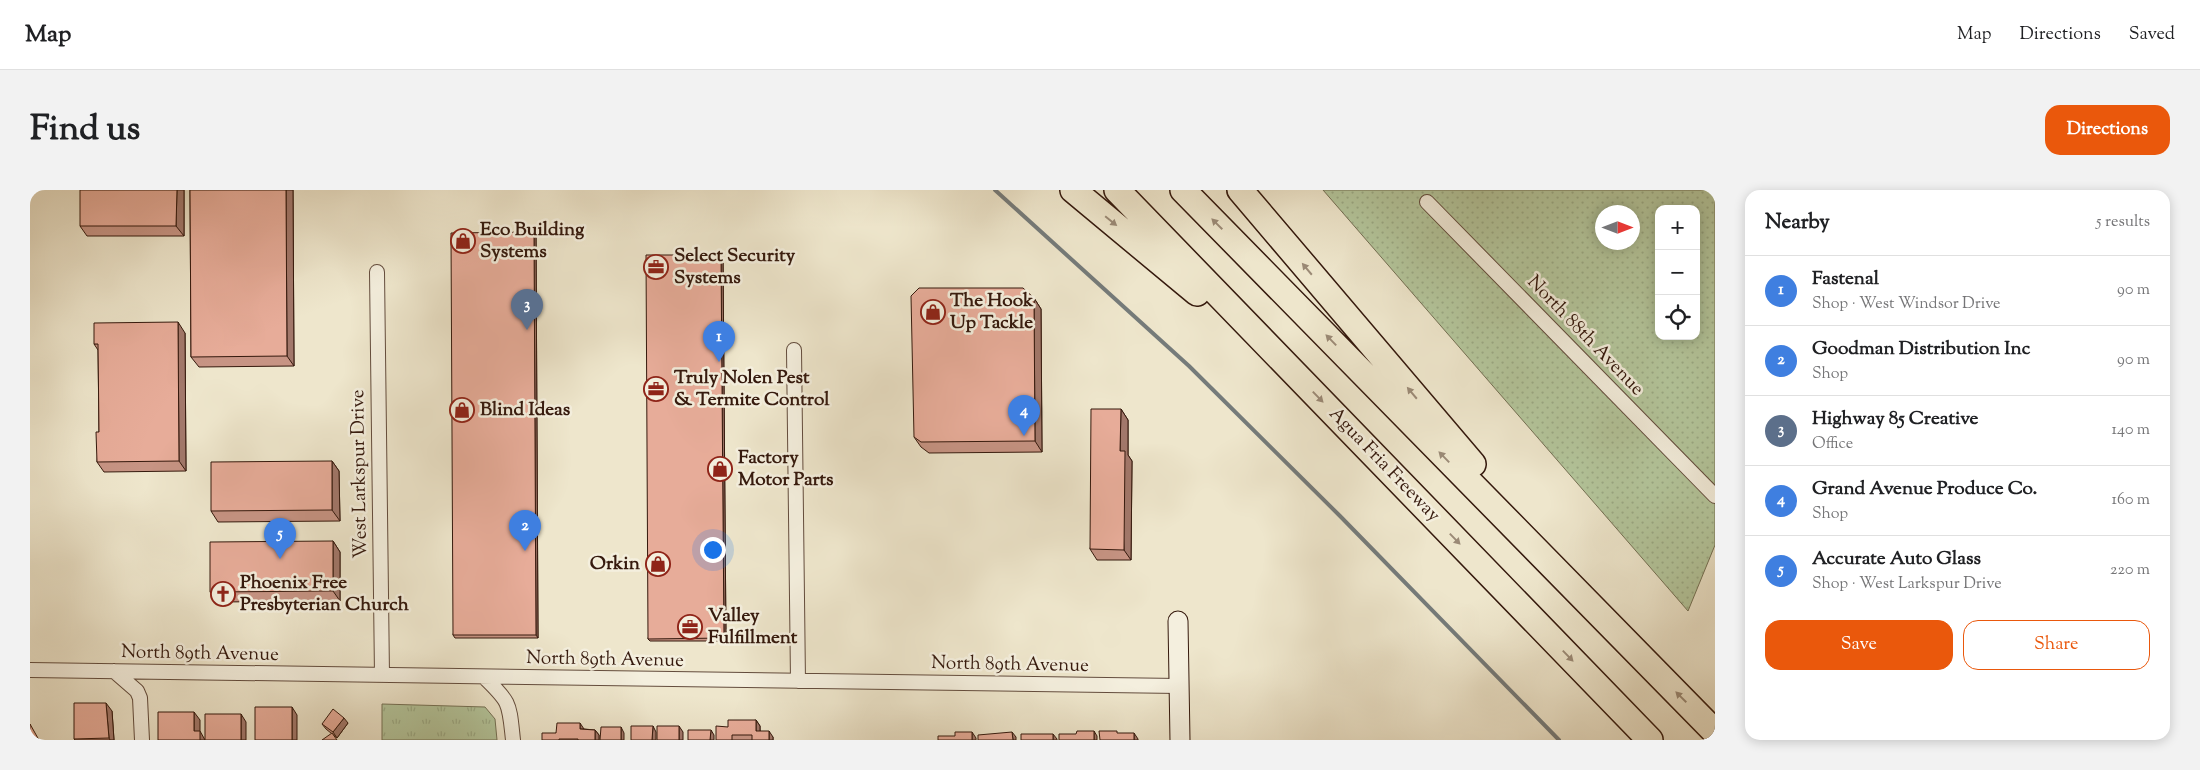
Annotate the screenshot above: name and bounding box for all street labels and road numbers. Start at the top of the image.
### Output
street label: North 88th Avenue [1520,270,1650,402]
street label: West Larkspur Drive [345,389,375,559]
street label: Agua Fria Freeway [1322,401,1446,529]
street label: North 89th Avenue [121,639,279,669]
street label: North 89th Avenue [526,645,684,675]
street label: North 89th Avenue [931,650,1089,680]

